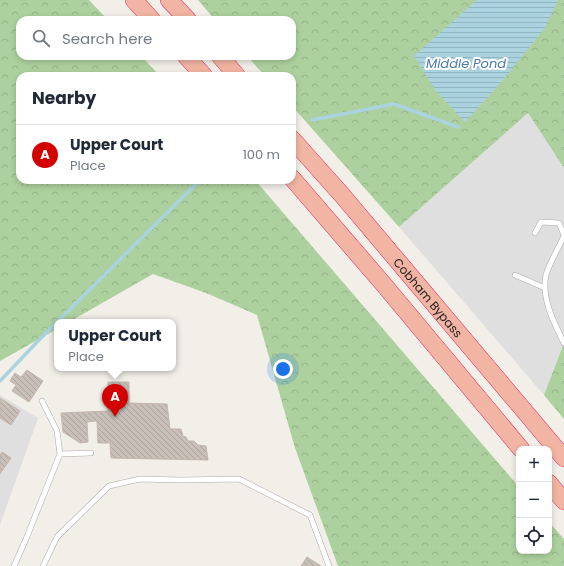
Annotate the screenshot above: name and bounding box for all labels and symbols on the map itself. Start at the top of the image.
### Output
water label: Middle Pond [426,54,506,73]
street label: Cobham Bypass [390,254,467,341]
your location [273,359,293,379]
pin: A [102,384,128,417]

